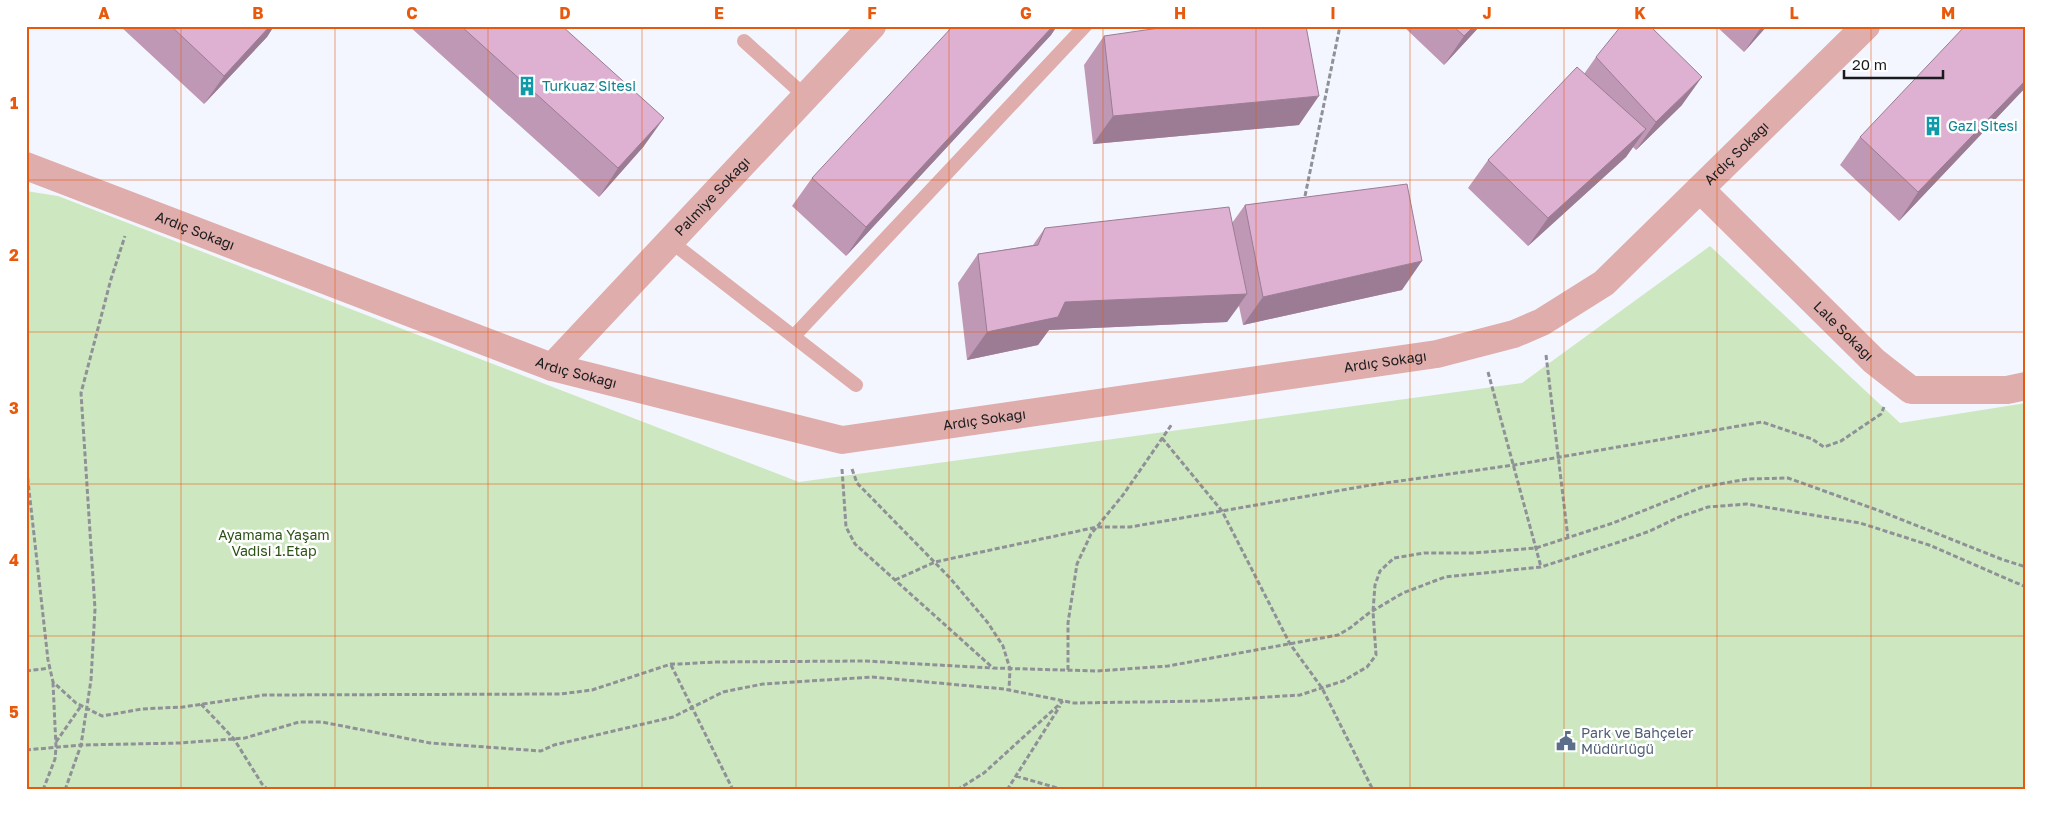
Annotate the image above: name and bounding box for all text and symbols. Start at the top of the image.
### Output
text: A [98,3,110,23]
text: B [252,3,264,23]
text: C [406,3,418,23]
text: D [559,3,571,23]
text: E [714,3,724,23]
text: F [867,3,877,23]
text: G [1020,3,1032,23]
text: H [1174,3,1186,23]
text: I [1330,3,1336,23]
text: J [1482,3,1492,23]
text: K [1634,3,1646,23]
text: L [1789,3,1799,23]
text: M [1941,3,1955,23]
scale bar [1844,48,1943,80]
text: 20 m [1852,55,1887,73]
building icon: Turkuaz Sitesi [516,75,538,97]
place label: Turkuaz Sitesi [542,77,636,94]
text: 1 [10,93,18,113]
building icon: Gazi Sitesi [1922,115,1944,137]
street label: Ardıç Sokağı [1700,117,1772,188]
place label: Gazi Sitesi [1948,117,2018,134]
street label: Palmiye Sokağı [671,153,753,239]
street label: Ardıç Sokağı [153,207,237,253]
text: 2 [9,245,19,265]
street label: Lale Sokağı [1810,297,1878,364]
street label: Ardıç Sokağı [1342,347,1428,375]
street label: Ardıç Sokağı [533,353,619,391]
text: 3 [9,398,19,418]
street label: Ardıç Sokağı [942,405,1027,433]
park label: Ayamama Yaşam Vadisi 1.Etap [218,526,330,559]
text: 4 [9,550,19,570]
text: 5 [9,702,19,722]
place label: Park ve Bahçeler Müdürlüğü [1581,724,1694,757]
public building icon: Park ve Bahçeler Müdürlüğü [1555,730,1577,752]

